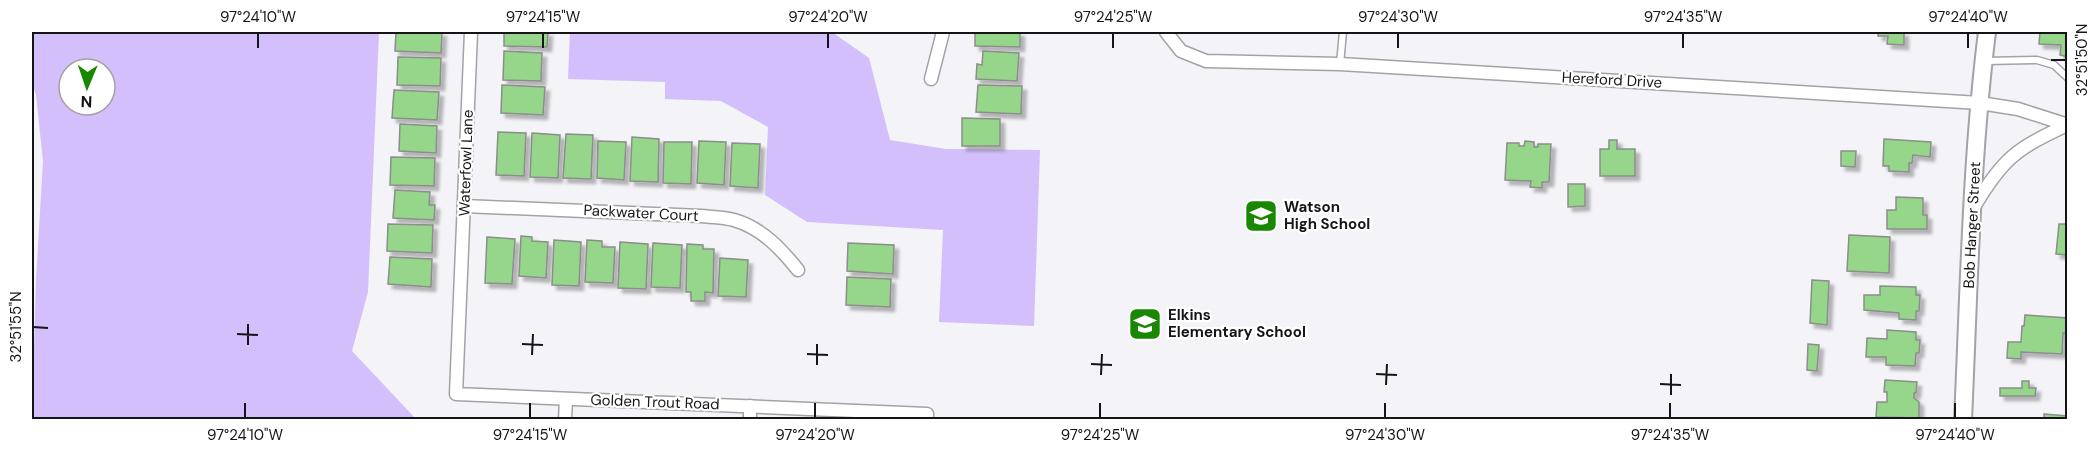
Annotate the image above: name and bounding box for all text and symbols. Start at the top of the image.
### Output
text: 97°24'10"W [220,7,296,27]
text: 97°24'15"W [506,7,581,27]
text: 97°24'20"W [788,7,868,27]
text: 97°24'25"W [1074,7,1153,27]
text: 97°24'30"W [1358,7,1439,27]
text: 97°24'35"W [1644,7,1723,27]
text: 97°24'40"W [1928,7,2008,27]
text: 32°51'50"N [2072,24,2092,96]
north arrow [57,57,117,117]
street label: Hereford Drive [1561,67,1663,93]
text: N [80,91,93,112]
street label: Waterfowl Lane [454,109,478,217]
street label: Bob Hanger Street [1959,161,1985,289]
place label: Watson High School [1284,197,1370,234]
school or university icon: Watson High School [1243,198,1279,234]
street label: Packwater Court [583,200,699,226]
text: 32°51'55"N [6,291,26,363]
place label: Elkins Elementary School [1168,305,1306,342]
school or university icon: Elkins Elementary School [1127,306,1163,342]
street label: Golden Trout Road [590,390,720,414]
text: 97°24'10"W [207,425,283,445]
text: 97°24'15"W [493,425,568,445]
text: 97°24'20"W [775,425,855,445]
text: 97°24'25"W [1061,425,1140,445]
text: 97°24'30"W [1345,425,1426,445]
text: 97°24'35"W [1631,425,1710,445]
text: 97°24'40"W [1915,425,1995,445]

